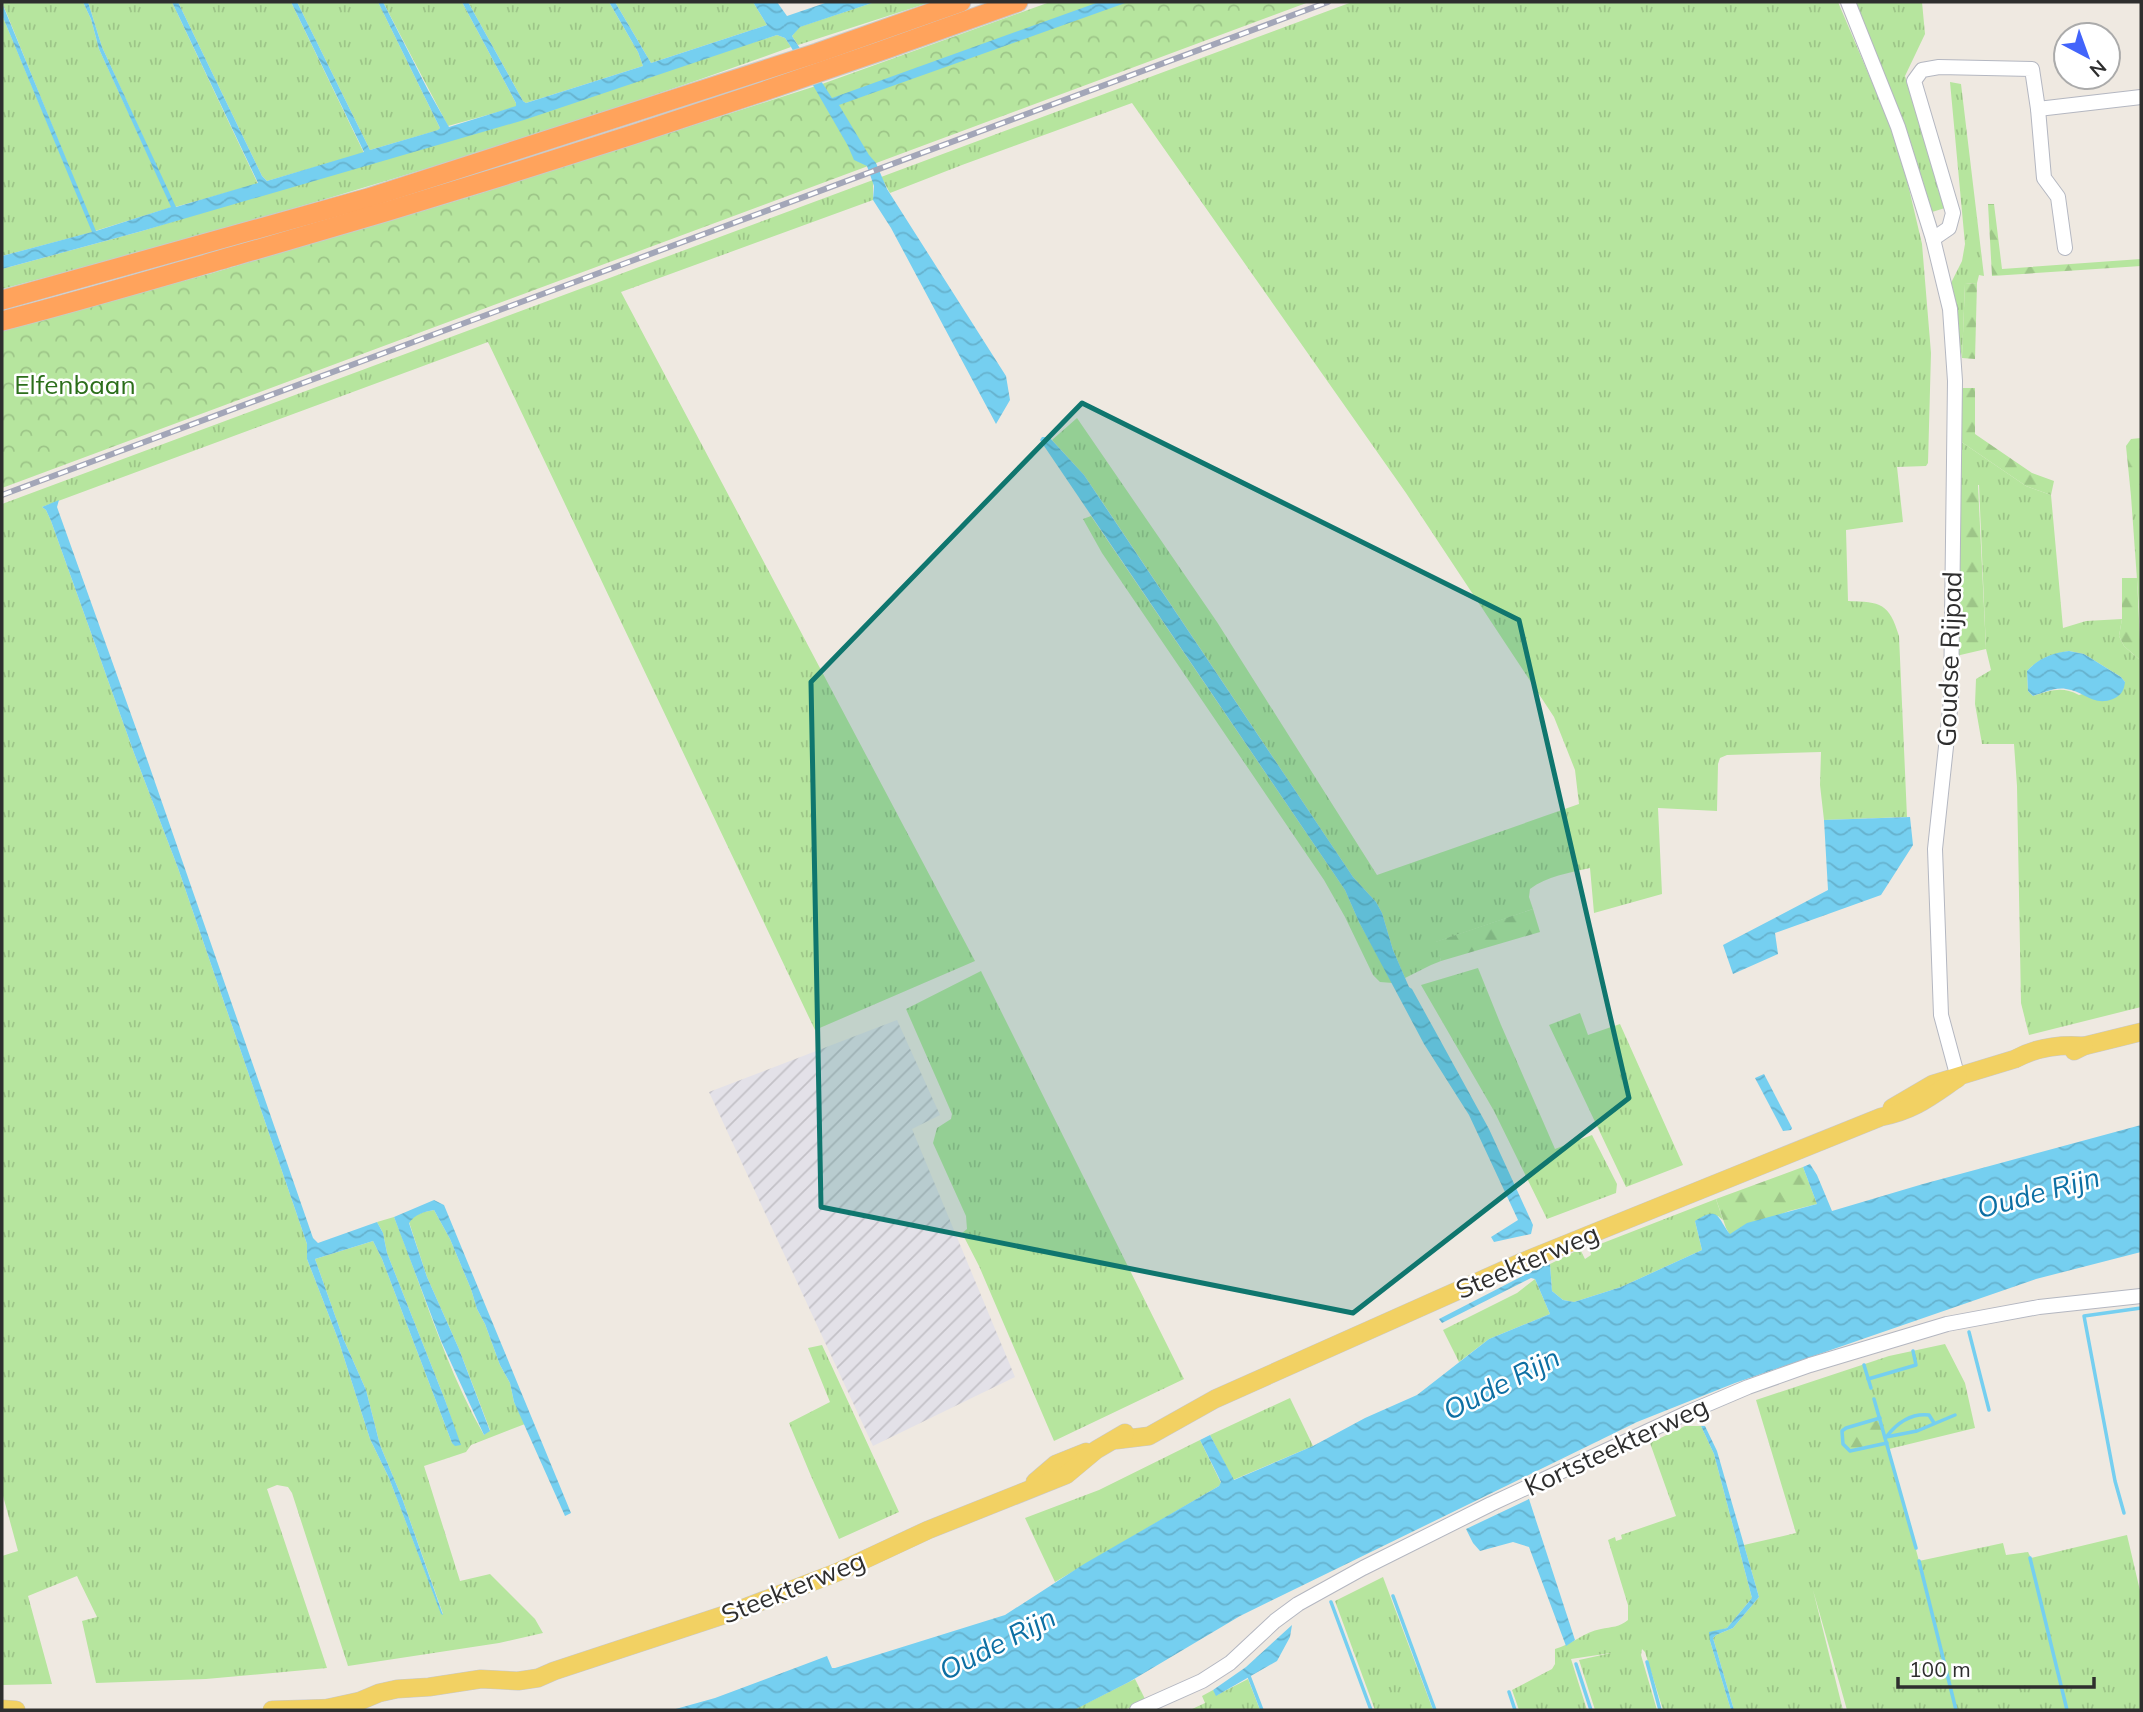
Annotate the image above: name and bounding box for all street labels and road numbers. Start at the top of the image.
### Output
street label: Goudse Rijpad [1929,571,1969,747]
street label: Steekterweg [1451,1216,1603,1306]
street label: Kortsteekterweg [1519,1389,1713,1503]
street label: Steekterweg [716,1543,870,1631]

